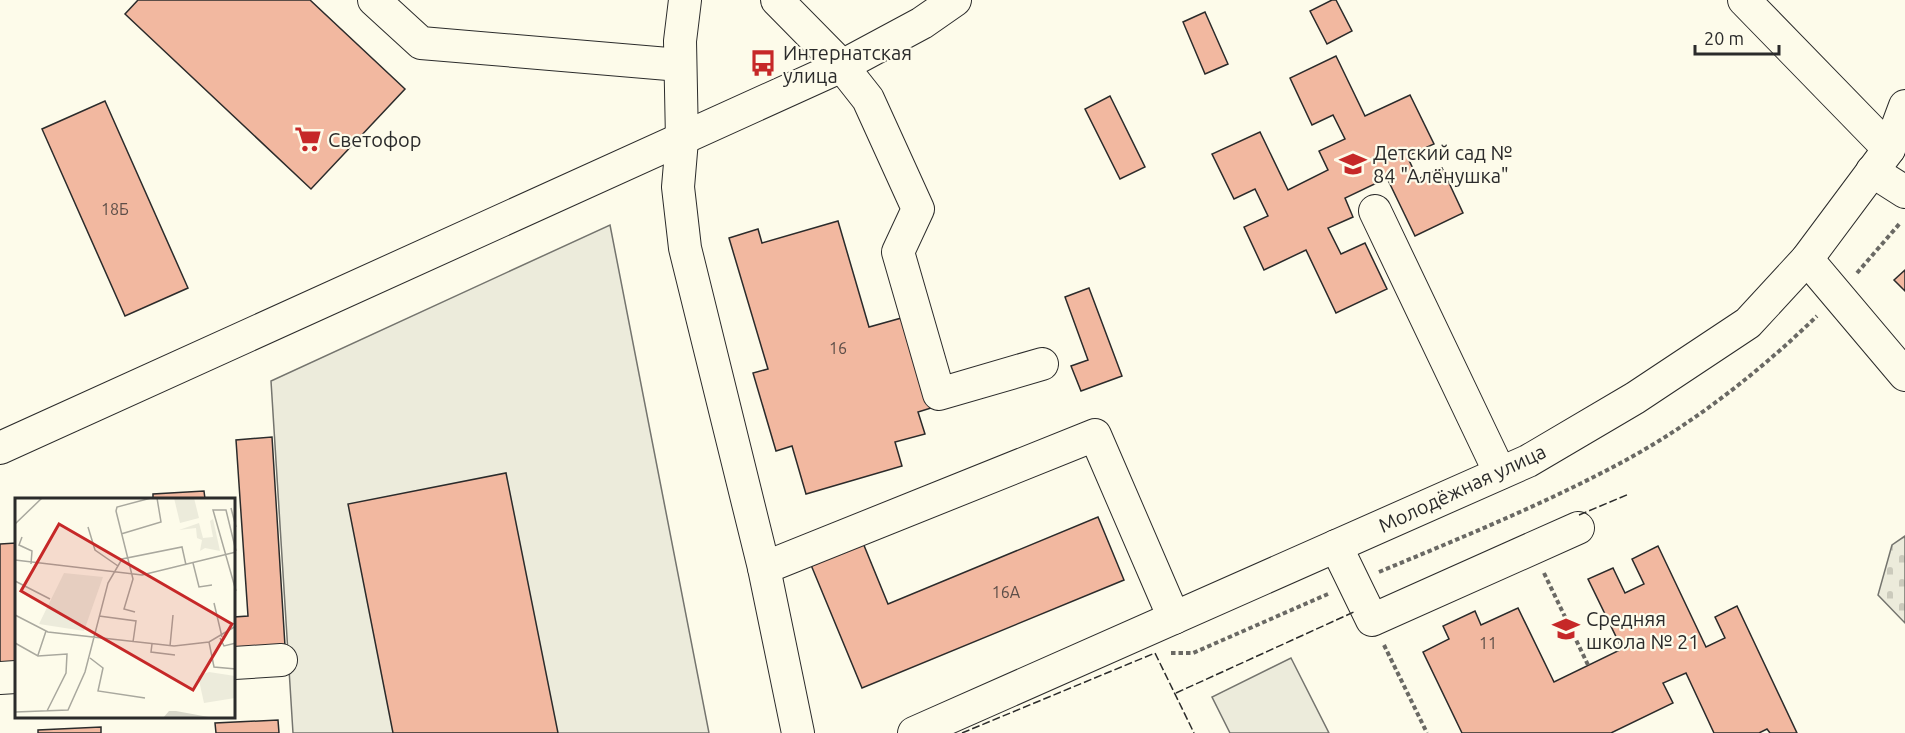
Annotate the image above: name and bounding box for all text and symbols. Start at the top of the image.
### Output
scale bar [1695,18,1779,56]
text: 20 m [1704,28,1744,48]
place label: Интернатская улица [783,41,912,87]
bus stop icon: Интернатская улица [748,48,778,78]
supermarket icon: Светофор [293,124,323,154]
place label: Светофор [328,128,422,151]
place label: Детский сад № 84 "Алёнушка" [1373,141,1513,187]
school or university icon: Детский сад № 84 "Алёнушка" [1338,149,1368,179]
house number: 18Б [101,200,129,218]
house number: 16 [829,339,847,357]
street label: Молодёжная улица [1375,439,1549,537]
inset map [15,498,236,718]
house number: 16А [992,583,1021,601]
place label: Средняя школа № 21 [1586,607,1700,653]
school or university icon: Средняя школа № 21 [1551,614,1581,644]
house number: 11 [1479,634,1497,652]

